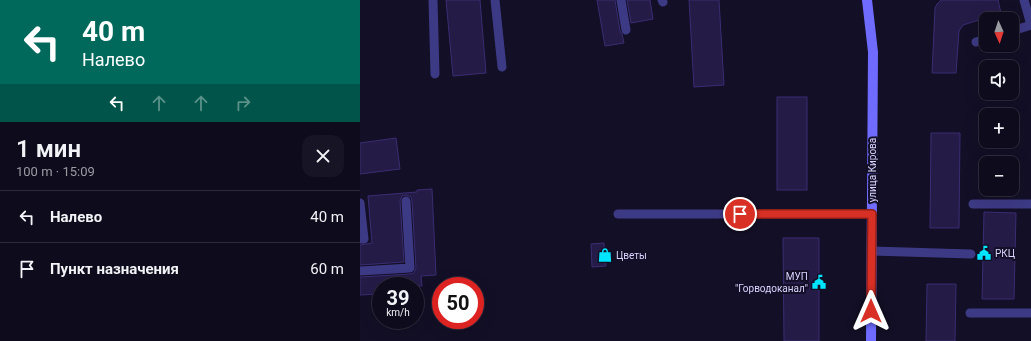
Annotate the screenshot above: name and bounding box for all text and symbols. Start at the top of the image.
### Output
north arrow [979,12,1019,52]
map controls [979,12,1019,196]
text: 40 m [82,15,145,48]
icon: left [16,16,68,68]
text: Налево [82,49,145,70]
button: sound [979,60,1019,100]
icon: left [106,92,128,114]
icon: ahead [148,92,170,114]
icon: ahead [190,92,212,114]
icon: right [232,92,254,114]
button: + [979,108,1019,148]
text: 1 мин [16,135,81,163]
button: close [302,135,344,177]
street label: улица Кирова [867,138,878,202]
button: − [979,156,1019,196]
text: 100 m · 15:09 [16,164,95,179]
pin [723,197,757,231]
icon: arrive [729,203,751,225]
icon: left [16,206,38,228]
text: Налево [50,208,102,226]
text: 40 m [310,208,344,226]
public building icon: РКЦ [976,245,992,261]
shop icon: Цветы [597,247,613,263]
place label: РКЦ [995,248,1015,259]
place label: Цветы [616,250,647,261]
icon: arrive [16,258,38,280]
text: Пункт назначения [50,260,179,278]
text: 60 m [310,260,344,278]
place label: МУП "Горводоканал" [735,271,808,294]
public building icon: МУП "Горводоканал" [811,274,827,290]
speed limit sign: 50 [432,277,484,329]
text: 39 [387,286,409,310]
position arrow [850,290,892,332]
text: km/h [386,307,410,318]

